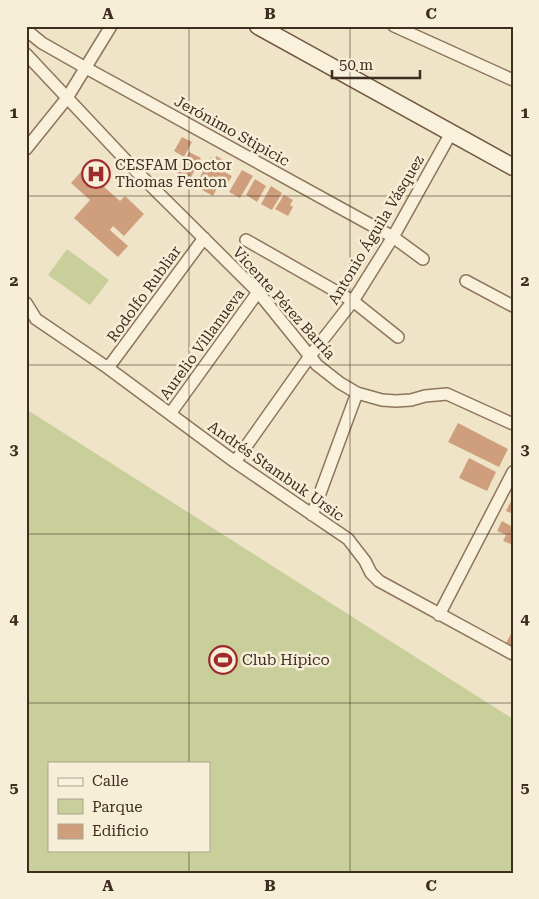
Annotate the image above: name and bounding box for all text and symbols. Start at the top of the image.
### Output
text: A [102,4,114,23]
text: B [264,4,276,23]
text: C [425,4,437,23]
scale bar [332,48,419,80]
text: 50 m [339,56,374,74]
street label: Jerónimo Stipicic [171,92,293,170]
text: 1 [10,103,19,122]
text: 1 [521,103,530,122]
street label: Antonio Águila Vásquez [324,152,428,308]
place label: CESFAM Doctor Thomas Fenton [115,156,232,191]
hospital icon: CESFAM Doctor Thomas Fenton [81,159,111,189]
street label: Rodolfo Rubliar [103,242,185,346]
street label: Vicente Pérez Barría [229,243,339,363]
text: 2 [10,271,19,290]
text: 2 [521,271,530,290]
street label: Aurelio Villanueva [156,285,248,403]
street label: Andrés Stambuk Ursic [205,417,347,525]
text: 3 [10,440,19,459]
text: 3 [521,440,530,459]
text: 4 [10,609,19,628]
text: 4 [521,609,530,628]
sports icon: Club Hípico [208,645,238,675]
place label: Club Hípico [242,651,330,669]
legend [48,762,210,852]
text: Calle [92,772,128,790]
text: 5 [10,778,19,797]
text: 5 [521,778,530,797]
text: Parque [92,798,143,816]
text: Edificio [92,822,149,840]
text: A [102,876,114,895]
text: B [264,876,276,895]
text: C [425,876,437,895]

